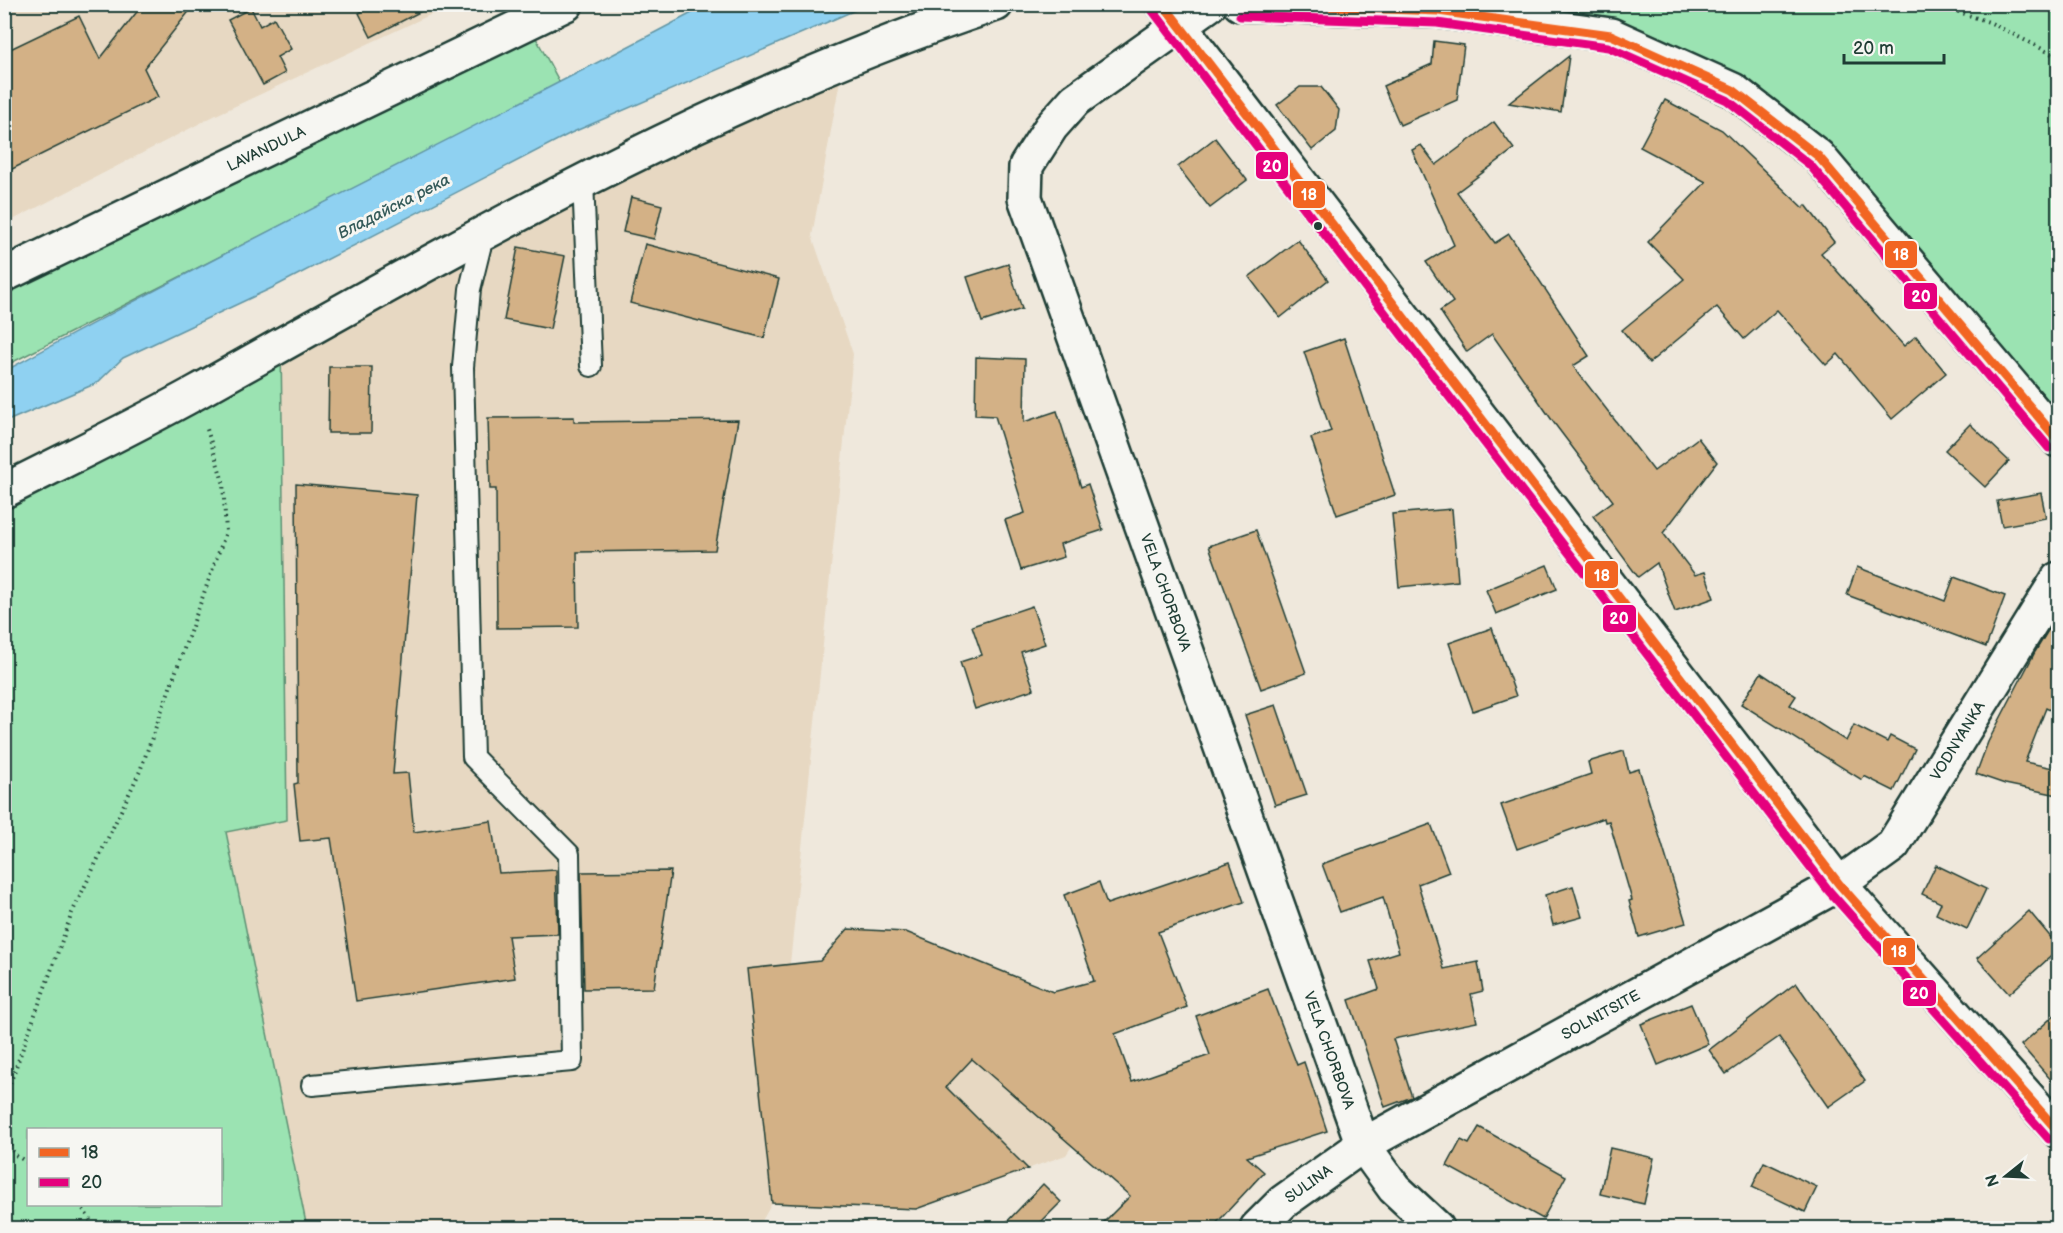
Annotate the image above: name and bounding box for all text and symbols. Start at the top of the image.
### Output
scale bar [1844,27,1944,65]
text: 20 m [1853,38,1894,59]
street label: LAVANDULA [224,121,309,176]
line badge: 20 [1255,151,1289,180]
text: 20 [1262,158,1282,177]
water label: Владайска река [335,171,453,243]
line badge: 18 [1292,180,1326,209]
text: 18 [1301,186,1317,205]
unlabelled marker [1312,220,1324,232]
line badge: 18 [1884,240,1918,269]
text: 18 [1893,246,1909,265]
line badge: 20 [1903,282,1938,310]
text: 20 [1911,288,1931,307]
street label: VELA CHORBOVA [1136,531,1196,655]
line badge: 18 [1584,560,1619,589]
text: 18 [1594,567,1610,586]
line badge: 20 [1602,604,1637,633]
text: 20 [1609,610,1629,629]
street label: VODNYANKA [1926,697,1990,784]
line badge: 18 [1882,937,1916,966]
text: 18 [1891,943,1907,962]
line badge: 20 [1902,979,1937,1007]
street label: SOLNITSITE [1558,985,1643,1044]
text: 20 [1909,985,1929,1004]
street label: VELA CHORBOVA [1299,989,1359,1112]
legend [27,1128,222,1206]
text: 18 [81,1142,98,1163]
north arrow [1976,1146,2036,1206]
street label: SULINA [1281,1160,1337,1207]
text: 20 [81,1172,102,1193]
text: N [1982,1172,2004,1189]

